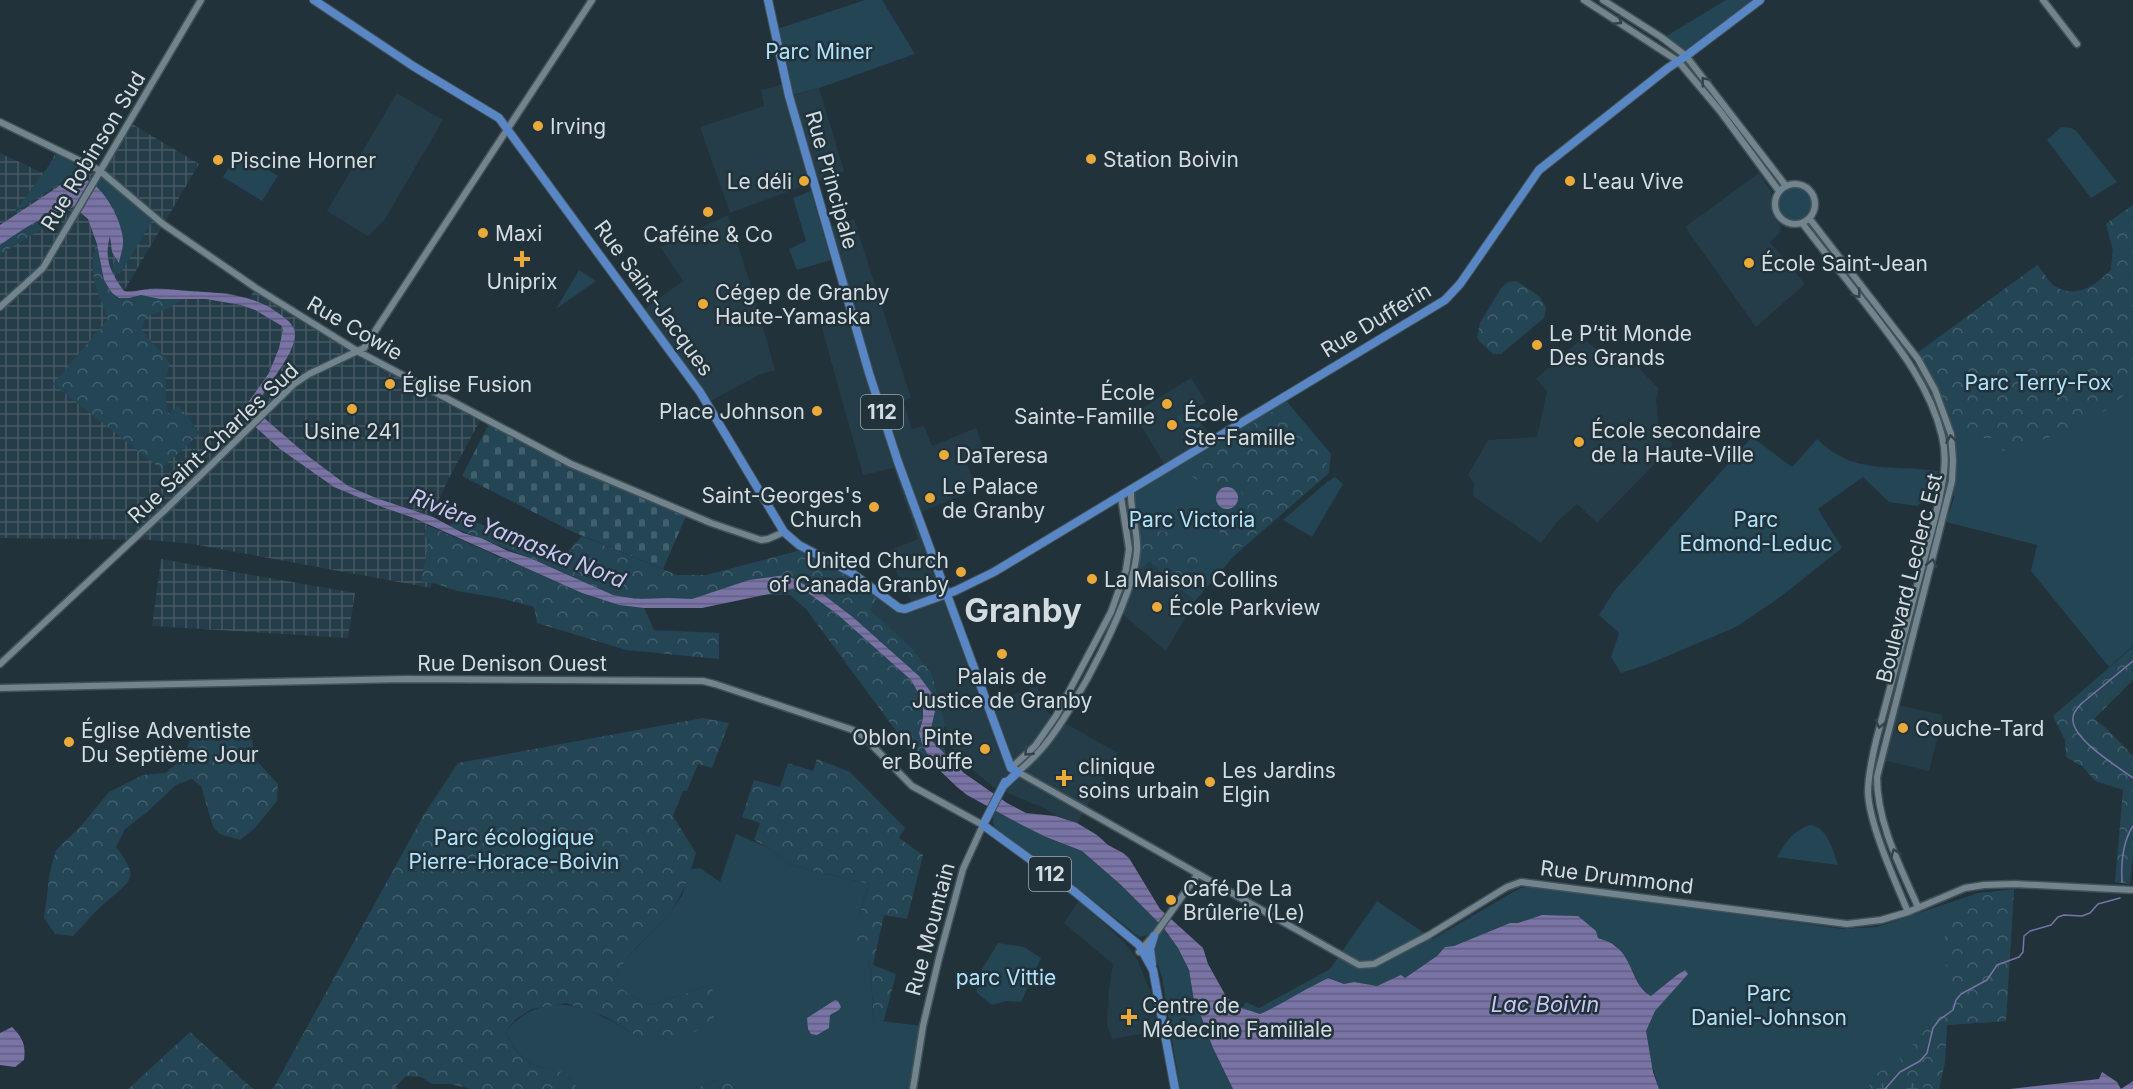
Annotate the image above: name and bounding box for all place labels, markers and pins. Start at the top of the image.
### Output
place label: Irving [550,114,606,139]
marker: Irving [531,119,545,133]
place label: Station Boivin [1103,147,1239,172]
place label: Piscine Horner [230,148,376,173]
marker: Station Boivin [1084,152,1098,166]
marker: Piscine Horner [211,153,225,167]
place label: Le déli [727,169,792,194]
place label: L'eau Vive [1582,169,1684,194]
marker: Le déli [797,174,811,188]
marker: L'eau Vive [1563,174,1577,188]
marker: Caféine & Co [701,205,715,219]
place label: Maxi [495,221,542,246]
place label: Caféine & Co [643,222,773,247]
marker: Maxi [476,226,490,240]
place label: École Saint-Jean [1761,250,1928,276]
marker: Uniprix [515,252,529,266]
marker: École Saint-Jean [1742,256,1756,270]
place label: Uniprix [487,269,557,294]
place label: Cégep de Granby Haute-Yamaska [715,280,890,329]
marker: Cégep de Granby Haute-Yamaska [696,297,710,311]
place label: Le P’tit Monde Des Grands [1549,321,1692,370]
marker: Le P’tit Monde Des Grands [1530,338,1544,352]
place label: Église Fusion [402,371,532,397]
marker: Église Fusion [383,377,397,391]
place label: École Sainte-Famille [1014,379,1155,429]
marker: École Sainte-Famille [1160,397,1174,411]
place label: Place Johnson [659,399,805,424]
place label: École Ste-Famille [1184,400,1296,450]
marker: Usine 241 [345,402,359,416]
marker: Place Johnson [810,404,824,418]
place label: École secondaire de la Haute-Ville [1591,417,1761,467]
marker: École Ste-Famille [1165,418,1179,432]
place label: Usine 241 [304,419,400,444]
marker: École secondaire de la Haute-Ville [1572,435,1586,449]
place label: DaTeresa [956,443,1048,468]
marker: DaTeresa [937,448,951,462]
place label: Le Palace de Granby [942,474,1045,523]
place label: Saint-Georges's Church [701,483,862,532]
marker: Le Palace de Granby [923,491,937,505]
marker: Saint-Georges's Church [867,500,881,514]
place label: United Church of Canada Granby [769,548,949,597]
marker: United Church of Canada Granby [954,565,968,579]
place label: La Maison Collins [1104,567,1278,592]
marker: La Maison Collins [1085,572,1099,586]
place label: École Parkview [1169,594,1320,620]
marker: École Parkview [1150,600,1164,614]
marker: Palais de Justice de Granby [995,647,1009,661]
place label: Palais de Justice de Granby [912,664,1093,713]
place label: Couche-Tard [1915,716,2044,741]
place label: Église Adventiste Du Septième Jour [81,717,259,767]
marker: Couche-Tard [1896,721,1910,735]
place label: Oblon, Pinte er Bouffe [852,725,973,774]
marker: Église Adventiste Du Septième Jour [62,735,76,749]
marker: Oblon, Pinte er Bouffe [978,742,992,756]
place label: clinique soins urbain [1078,754,1199,803]
place label: Les Jardins Elgin [1222,758,1336,807]
marker: clinique soins urbain [1055,769,1073,787]
marker: Les Jardins Elgin [1203,775,1217,789]
place label: Café De La Brûlerie (Le) [1183,876,1305,925]
marker: Café De La Brûlerie (Le) [1164,893,1178,907]
place label: Centre de Médecine Familiale [1142,993,1332,1042]
marker: Centre de Médecine Familiale [1120,1008,1138,1026]

